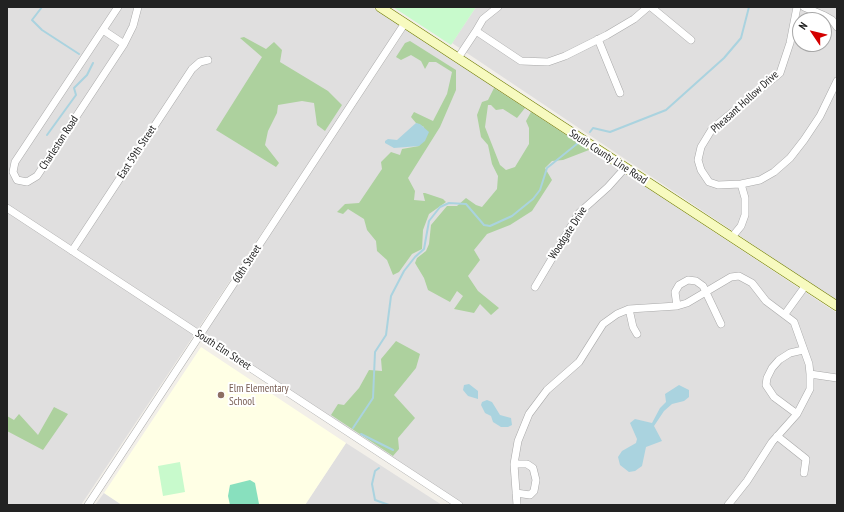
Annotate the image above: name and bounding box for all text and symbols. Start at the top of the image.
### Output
north arrow [792,12,832,52]
text: N [796,19,810,32]
street label: Pheasant Hollow Drive [709,68,781,136]
street label: Charleston Road [37,114,81,172]
street label: East 59th Street [115,123,159,181]
street label: South County Line Road [567,127,649,187]
street label: Woodgate Drive [546,204,590,262]
street label: 60th Street [230,242,264,286]
street label: South Elm Street [193,327,253,373]
place label: Elm Elementary School [229,382,289,408]
marker: Elm Elementary School [216,390,226,400]

